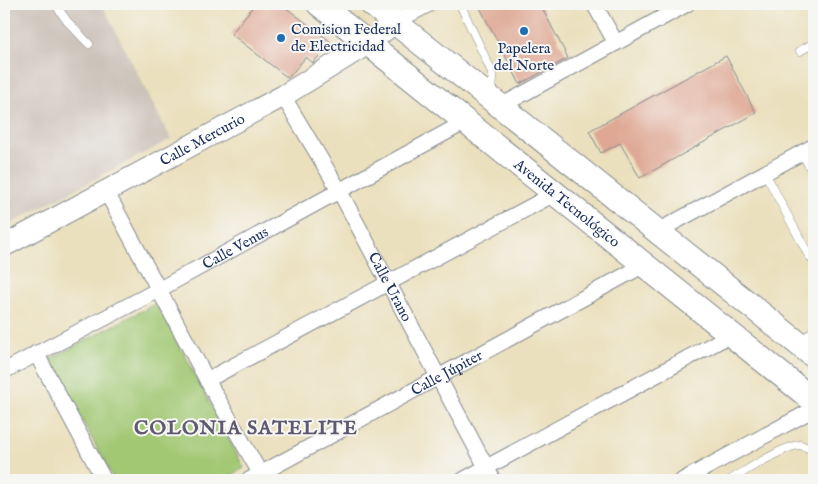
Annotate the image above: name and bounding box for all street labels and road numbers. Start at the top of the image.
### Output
street label: Calle Mercurio [157,109,248,170]
street label: Avenida Tecnológico [509,154,624,252]
street label: Calle Venus [199,222,272,274]
street label: Calle Urano [364,249,416,325]
street label: Calle Júpiter [408,345,486,400]

